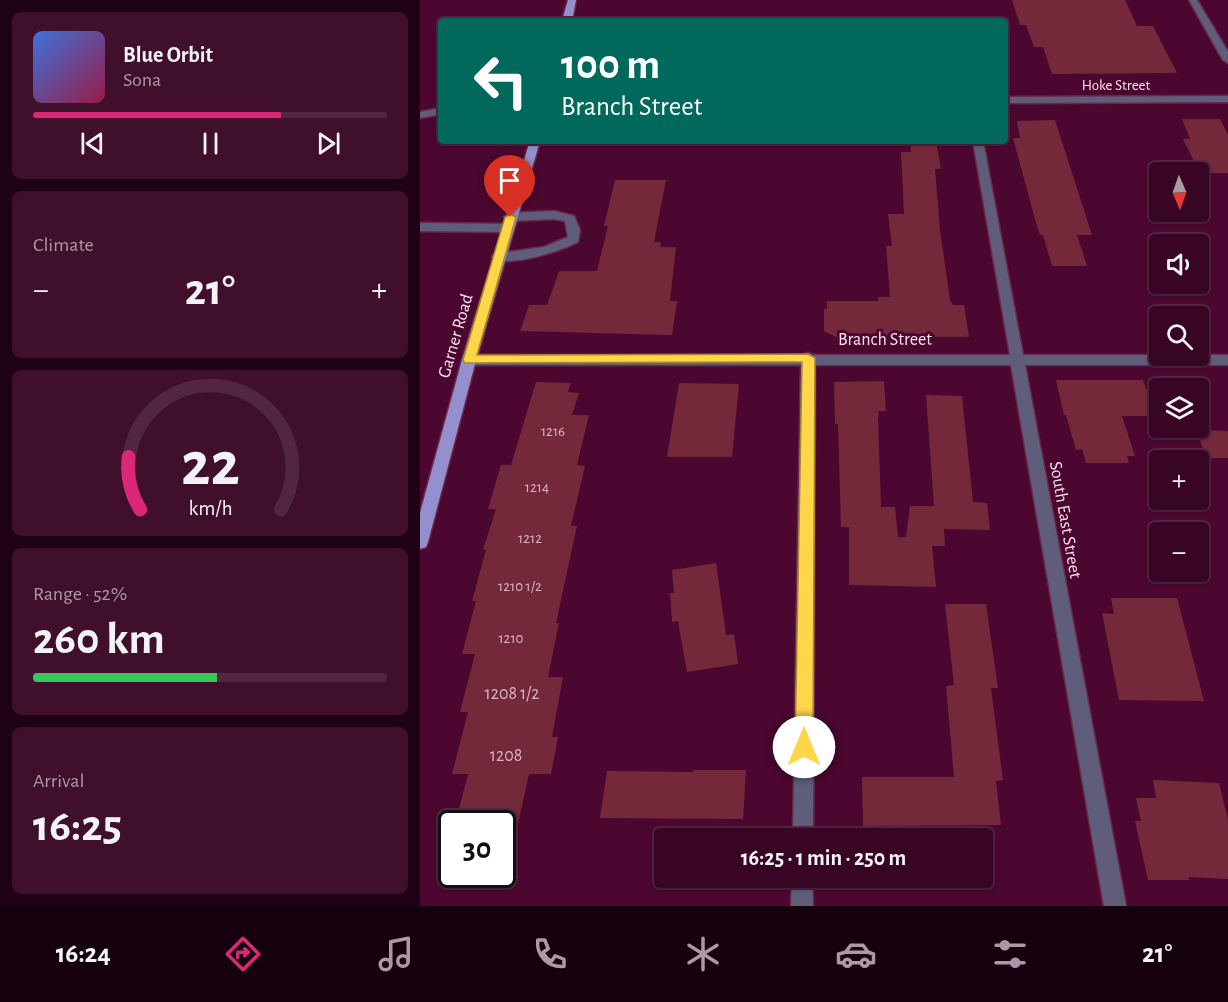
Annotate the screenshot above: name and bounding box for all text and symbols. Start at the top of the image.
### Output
icon: left [462,42,540,120]
text: Blue Orbit [123,44,213,66]
text: 100 m [561,44,660,86]
text: Sona [123,70,161,90]
street label: Hoke Street [1082,78,1151,93]
text: Branch Street [561,93,702,120]
icon: previous [76,127,109,160]
icon: pause [194,127,227,160]
icon: next [312,127,345,160]
pin [484,155,535,217]
north arrow [1149,162,1209,222]
map controls [1149,162,1209,582]
icon: arrive [493,164,526,197]
button: sound [1149,234,1209,294]
text: Climate [33,235,94,255]
text: 21° [185,268,235,313]
text: − [33,274,49,307]
text: + [371,274,387,307]
street label: Garner Road [435,292,477,380]
button: search [1149,306,1209,366]
street label: Branch Street [838,331,932,349]
button: layers [1149,378,1209,438]
house number: 1216 [541,424,565,439]
text: 22 [181,434,239,496]
button: + [1149,450,1209,510]
street label: South East Street [1046,460,1084,580]
house number: 1214 [525,480,549,495]
text: km/h [188,498,232,519]
button: − [1149,522,1209,582]
house number: 1212 [518,531,542,546]
house number: 1210 1/2 [498,579,542,594]
text: Range · 52% [33,584,127,604]
text: 260 km [33,617,165,662]
house number: 1210 [498,631,524,646]
house number: 1208 1/2 [485,685,539,703]
position arrow [772,715,836,779]
house number: 1208 [490,747,522,765]
text: Arrival [33,771,84,791]
text: 16:25 [33,804,122,849]
speed limit sign: 30 [438,810,516,888]
text: 16:25 · 1 min · 250 m [741,847,906,869]
icon: directions [222,933,264,975]
icon: music [375,933,417,975]
icon: phone [529,933,571,975]
icon: climate [682,933,724,975]
icon: car [835,933,877,975]
icon: filters [989,933,1031,975]
text: 16:24 [56,940,111,967]
text: 21° [1142,940,1172,967]

